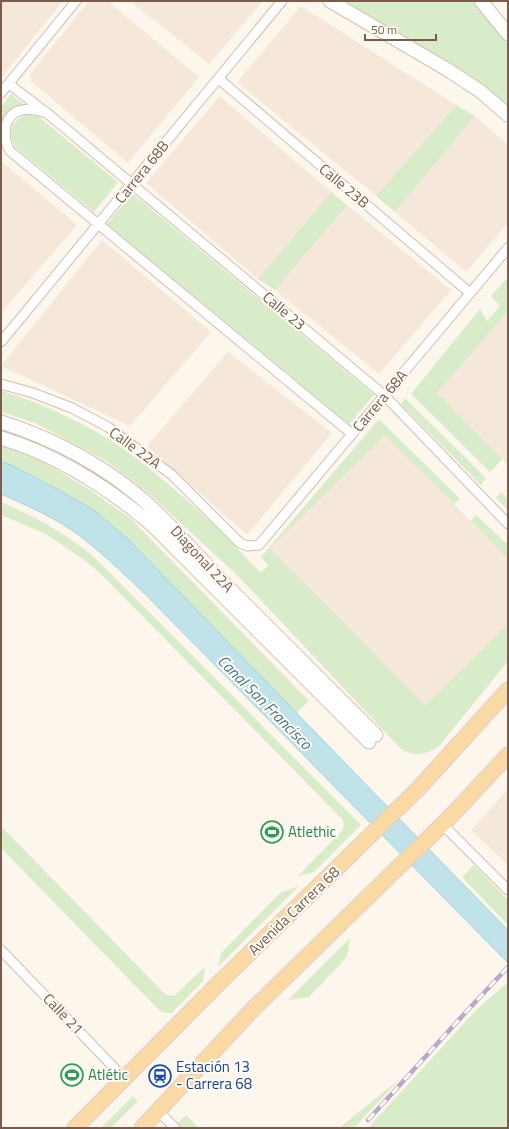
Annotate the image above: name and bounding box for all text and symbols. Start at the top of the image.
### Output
scale bar [365,16,436,42]
text: 50 m [371,20,397,39]
street label: Carrera 68B [109,135,174,208]
street label: Calle 23B [314,158,375,214]
street label: Calle 23 [258,286,311,336]
street label: Carrera 68A [347,364,413,437]
street label: Calle 22A [105,421,166,474]
street label: Diagonal 22A [165,520,240,597]
water label: Canal San Francisco [212,649,319,756]
sports icon: Atlethic [259,819,285,845]
place label: Atlethic [288,820,336,843]
street label: Avenida Carrera 68 [243,861,345,960]
street label: Calle 21 [38,988,89,1040]
place label: Estación 13 - Carrera 68 [176,1055,252,1095]
sports icon: Atlétic [59,1062,85,1088]
place label: Atlétic [88,1063,128,1086]
station icon: Estación 13 - Carrera 68 [147,1063,173,1089]

